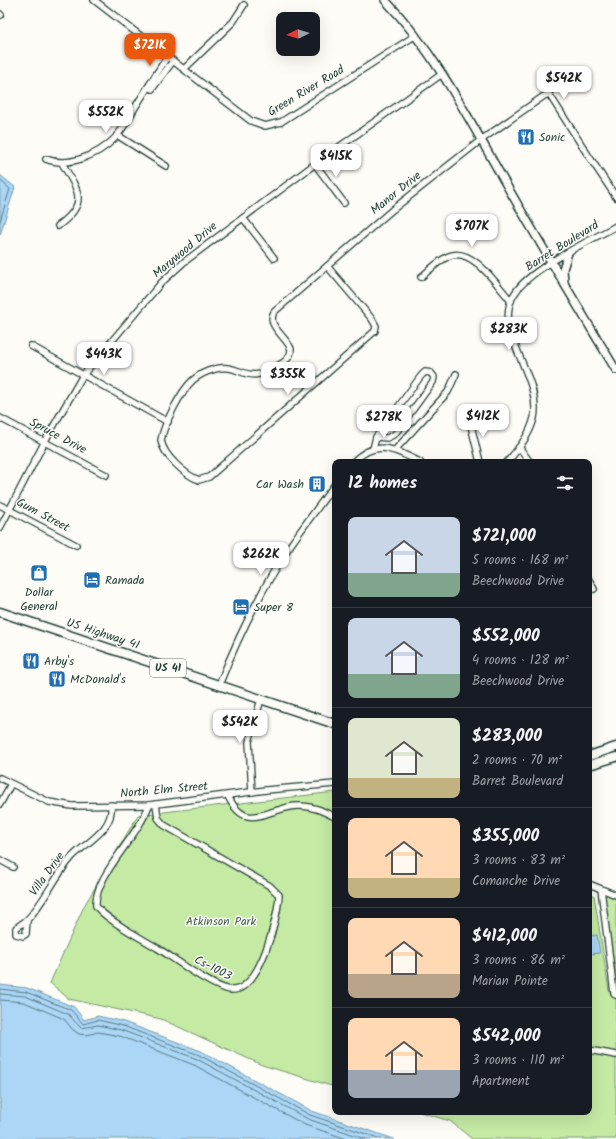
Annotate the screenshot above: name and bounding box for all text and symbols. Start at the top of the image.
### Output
north arrow [276,12,320,56]
map controls [276,12,320,56]
pin: $721K [122,33,178,67]
text: $721K [133,35,167,56]
street label: Green River Road [264,60,349,121]
pin: $542K [536,66,592,100]
text: $542K [546,68,582,89]
pin: $552K [78,100,134,134]
text: $552K [88,102,124,123]
restaurant icon: Sonic [516,127,536,147]
place label: Sonic [539,128,565,147]
pin: $415K [308,144,364,178]
text: $415K [319,146,353,167]
street label: Manor Drive [366,166,426,219]
pin: $707K [444,214,500,248]
street label: Barret Boulevard [521,215,603,276]
text: $707K [455,216,489,237]
street label: Marywood Drive [148,217,222,283]
pin: $283K [481,317,537,351]
text: $283K [490,319,528,340]
pin: $443K [76,342,132,376]
text: $443K [86,344,122,365]
pin: $355K [260,362,316,396]
text: $355K [270,364,306,385]
pin: $412K [455,404,511,438]
pin: $278K [356,405,412,439]
text: $412K [466,406,500,427]
text: $278K [366,407,402,428]
street label: Spruce Drive [26,413,91,459]
text: 12 homes [348,470,417,497]
icon: filters [554,472,576,494]
building icon: Car Wash [307,474,327,494]
place label: Car Wash [256,475,304,494]
street label: Gum Street [13,493,73,537]
text: $721,000 [472,523,536,550]
icon: home [380,533,428,581]
pin: $262K [233,542,289,576]
text: $262K [242,544,280,565]
text: 5 rooms · 168 m² [472,550,568,571]
shop icon: Dollar General [29,563,49,583]
hotel icon: Ramada [82,570,102,590]
place label: Ramada [105,571,145,590]
text: Beechwood Drive [472,571,564,592]
place label: Dollar General [20,583,58,616]
hotel icon: Super 8 [231,597,251,617]
place label: Super 8 [254,598,294,617]
street label: US Highway 41 [64,613,142,655]
text: $552,000 [472,623,540,650]
icon: home [380,634,428,682]
text: 4 rooms · 128 m² [472,650,569,671]
restaurant icon: Arby's [21,651,41,671]
place label: Arby's [44,652,74,671]
road number: US 41 [150,659,186,677]
restaurant icon: McDonald's [47,669,67,689]
place label: McDonald's [70,670,126,689]
text: Beechwood Drive [472,671,564,692]
pin: $542K [212,710,268,744]
text: $542K [222,712,258,733]
text: $283,000 [472,723,542,750]
icon: home [380,734,428,782]
text: 2 rooms · 70 m² [472,750,562,771]
text: Barret Boulevard [472,771,563,792]
street label: North Elm Street [119,777,209,803]
text: $355,000 [472,823,539,850]
icon: home [380,834,428,882]
street label: Villa Drive [24,847,70,900]
text: 3 rooms · 83 m² [472,850,565,871]
text: Comanche Drive [472,871,560,892]
park label: Atkinson Park [186,912,257,931]
text: $412,000 [472,923,537,950]
icon: home [380,934,428,982]
street label: Cs-1003 [191,950,235,986]
text: 3 rooms · 86 m² [472,950,565,971]
text: Marian Pointe [472,971,548,992]
text: $542,000 [472,1023,540,1050]
icon: home [380,1034,428,1082]
text: 3 rooms · 110 m² [472,1050,564,1071]
text: Apartment [472,1071,530,1092]

